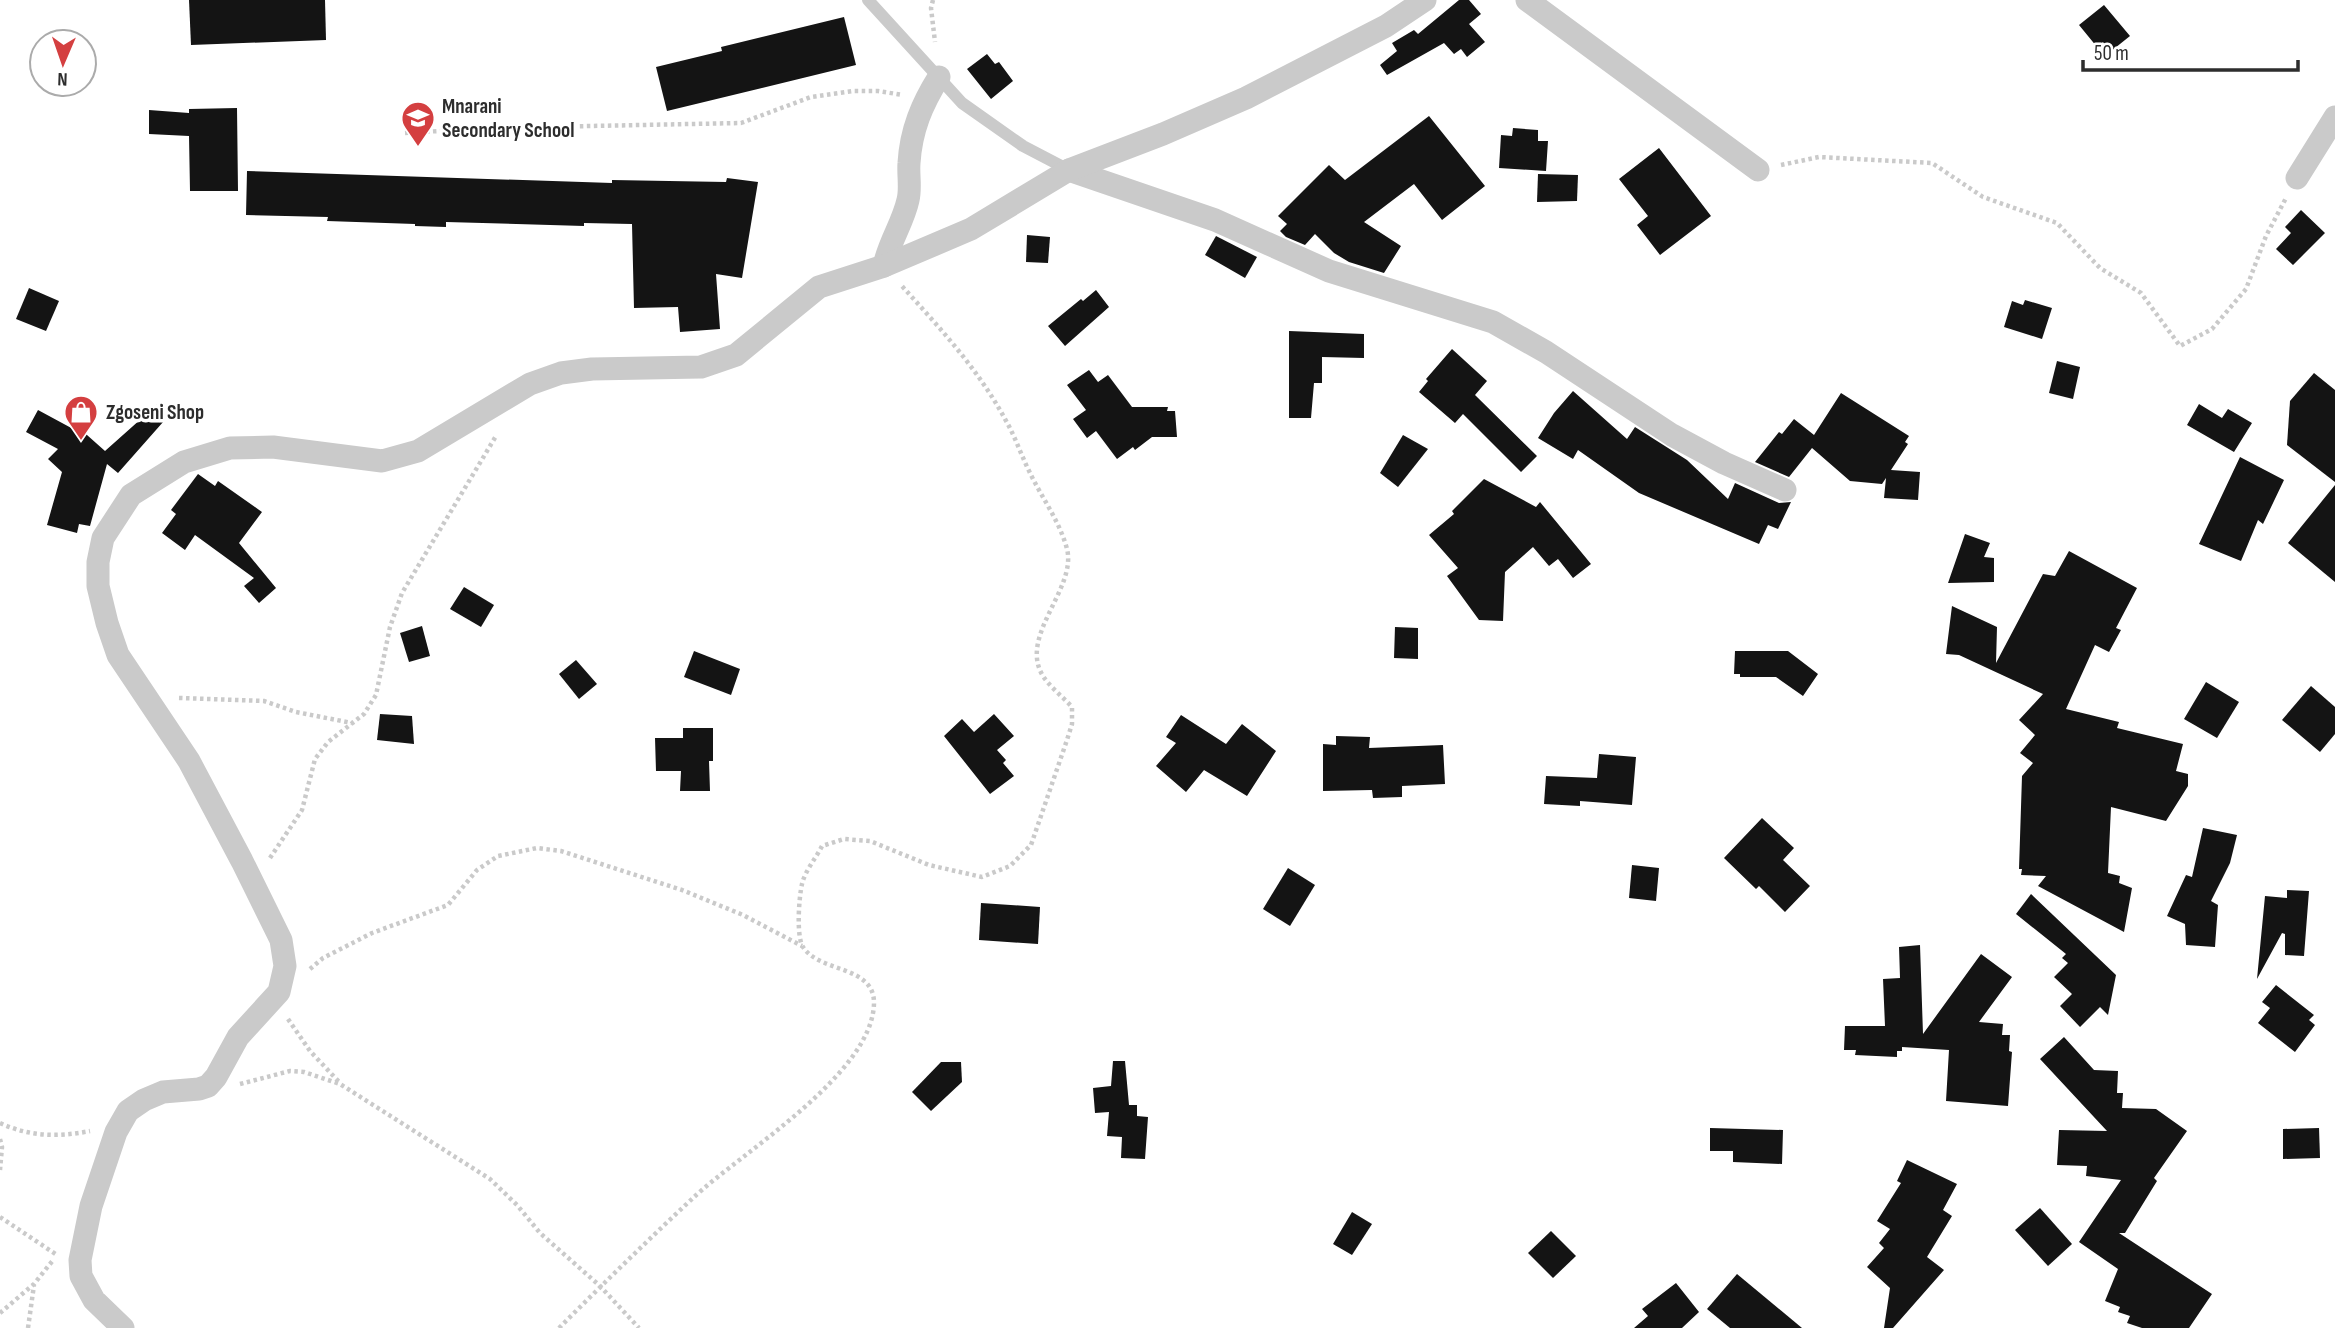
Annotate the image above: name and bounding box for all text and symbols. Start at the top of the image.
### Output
north arrow [28,28,98,98]
scale bar [2083,28,2298,72]
text: 50 m [2094,41,2129,66]
text: N [57,67,68,90]
place label: Mnarani Secondary School [442,94,574,143]
school or university icon: Mnarani Secondary School [399,99,437,148]
shop icon: Zgoseni Shop [62,393,100,442]
place label: Zgoseni Shop [106,400,204,425]

